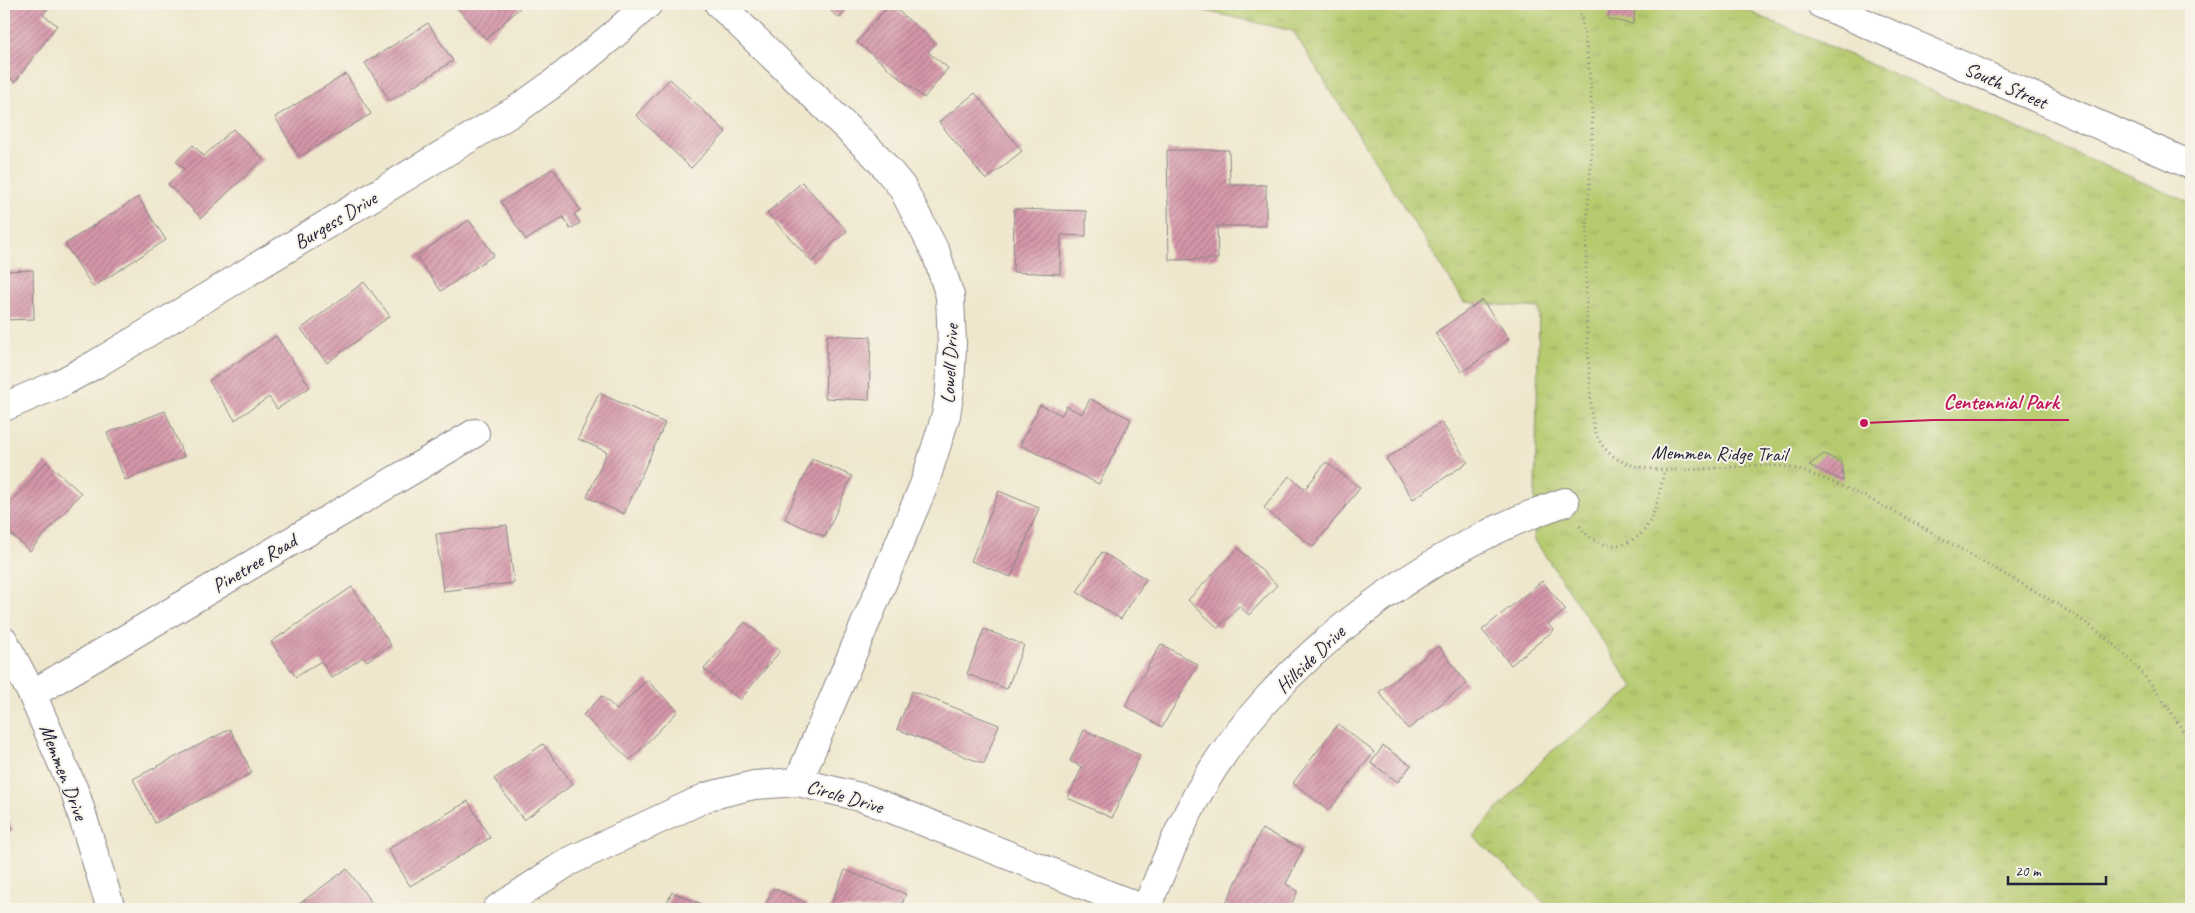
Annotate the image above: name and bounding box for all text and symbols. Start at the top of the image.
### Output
street label: South Street [1961,56,2053,116]
street label: Burgess Drive [289,185,383,255]
street label: Lowell Drive [935,322,964,404]
callout: Centennial Park [1933,384,2069,420]
text: Centennial Park [1943,389,2061,415]
street label: Memmen Ridge Trail [1651,440,1791,467]
street label: Pinetree Road [208,527,304,598]
street label: Hillside Drive [1270,619,1352,699]
street label: Memmen Drive [34,721,94,825]
street label: Circle Drive [804,774,887,820]
scale bar [2008,853,2105,885]
text: 20 m [2015,862,2042,881]

